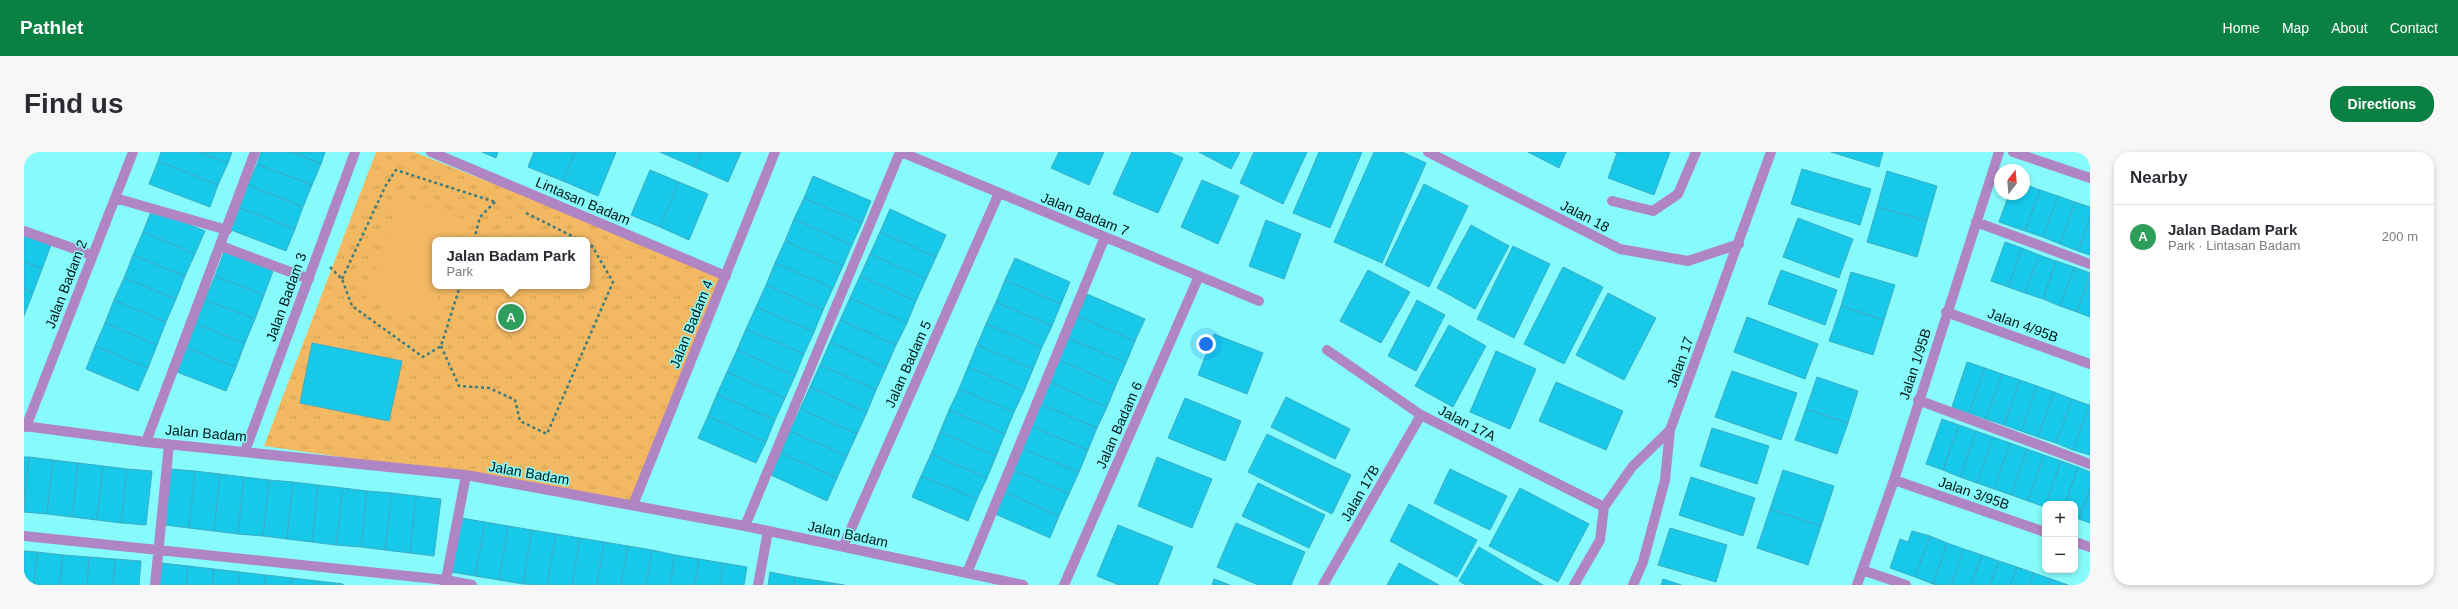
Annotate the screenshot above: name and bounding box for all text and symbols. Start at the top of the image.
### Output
text: Pathlet [20,17,83,38]
text: Home [2223,20,2260,36]
text: Map [2282,20,2309,36]
text: About [2331,20,2368,36]
text: Contact [2390,20,2438,36]
button: Directions [2330,86,2434,122]
text: Find us [24,88,124,119]
north arrow [1994,164,2030,200]
text: Nearby [2130,168,2188,187]
street label: Lintasan Badam [533,174,633,228]
street label: Jalan Badam 7 [1039,189,1131,239]
street label: Jalan 18 [1558,197,1612,235]
text: Jalan Badam Park [2168,221,2297,238]
text: A [2138,229,2148,244]
text: 200 m [2382,229,2418,244]
street label: Jalan Badam 2 [42,237,90,330]
popup [432,237,590,289]
text: Park · Lintasan Badam [2168,238,2300,253]
text: Jalan Badam Park [446,247,576,264]
street label: Jalan Badam 3 [263,250,310,344]
text: Park [446,264,473,279]
street label: Jalan Badam 4 [666,278,716,370]
pin: A [498,302,524,332]
street label: Jalan 4/95B [1986,305,2060,345]
street label: Jalan Badam 5 [882,318,934,410]
street label: Jalan 1/95B [1896,326,1934,402]
your location [1196,334,1216,354]
street label: Jalan 17 [1663,334,1697,390]
street label: Jalan Badam 6 [1093,379,1145,471]
street label: Jalan 17A [1436,402,1499,445]
street label: Jalan Badam [165,421,247,445]
street label: Jalan Badam [487,458,571,488]
street label: Jalan 17B [1338,462,1382,524]
street label: Jalan 3/95B [1936,473,2012,513]
map controls [2042,501,2078,573]
button: + [2042,501,2078,537]
street label: Jalan Badam [806,518,890,550]
button: − [2042,537,2078,573]

